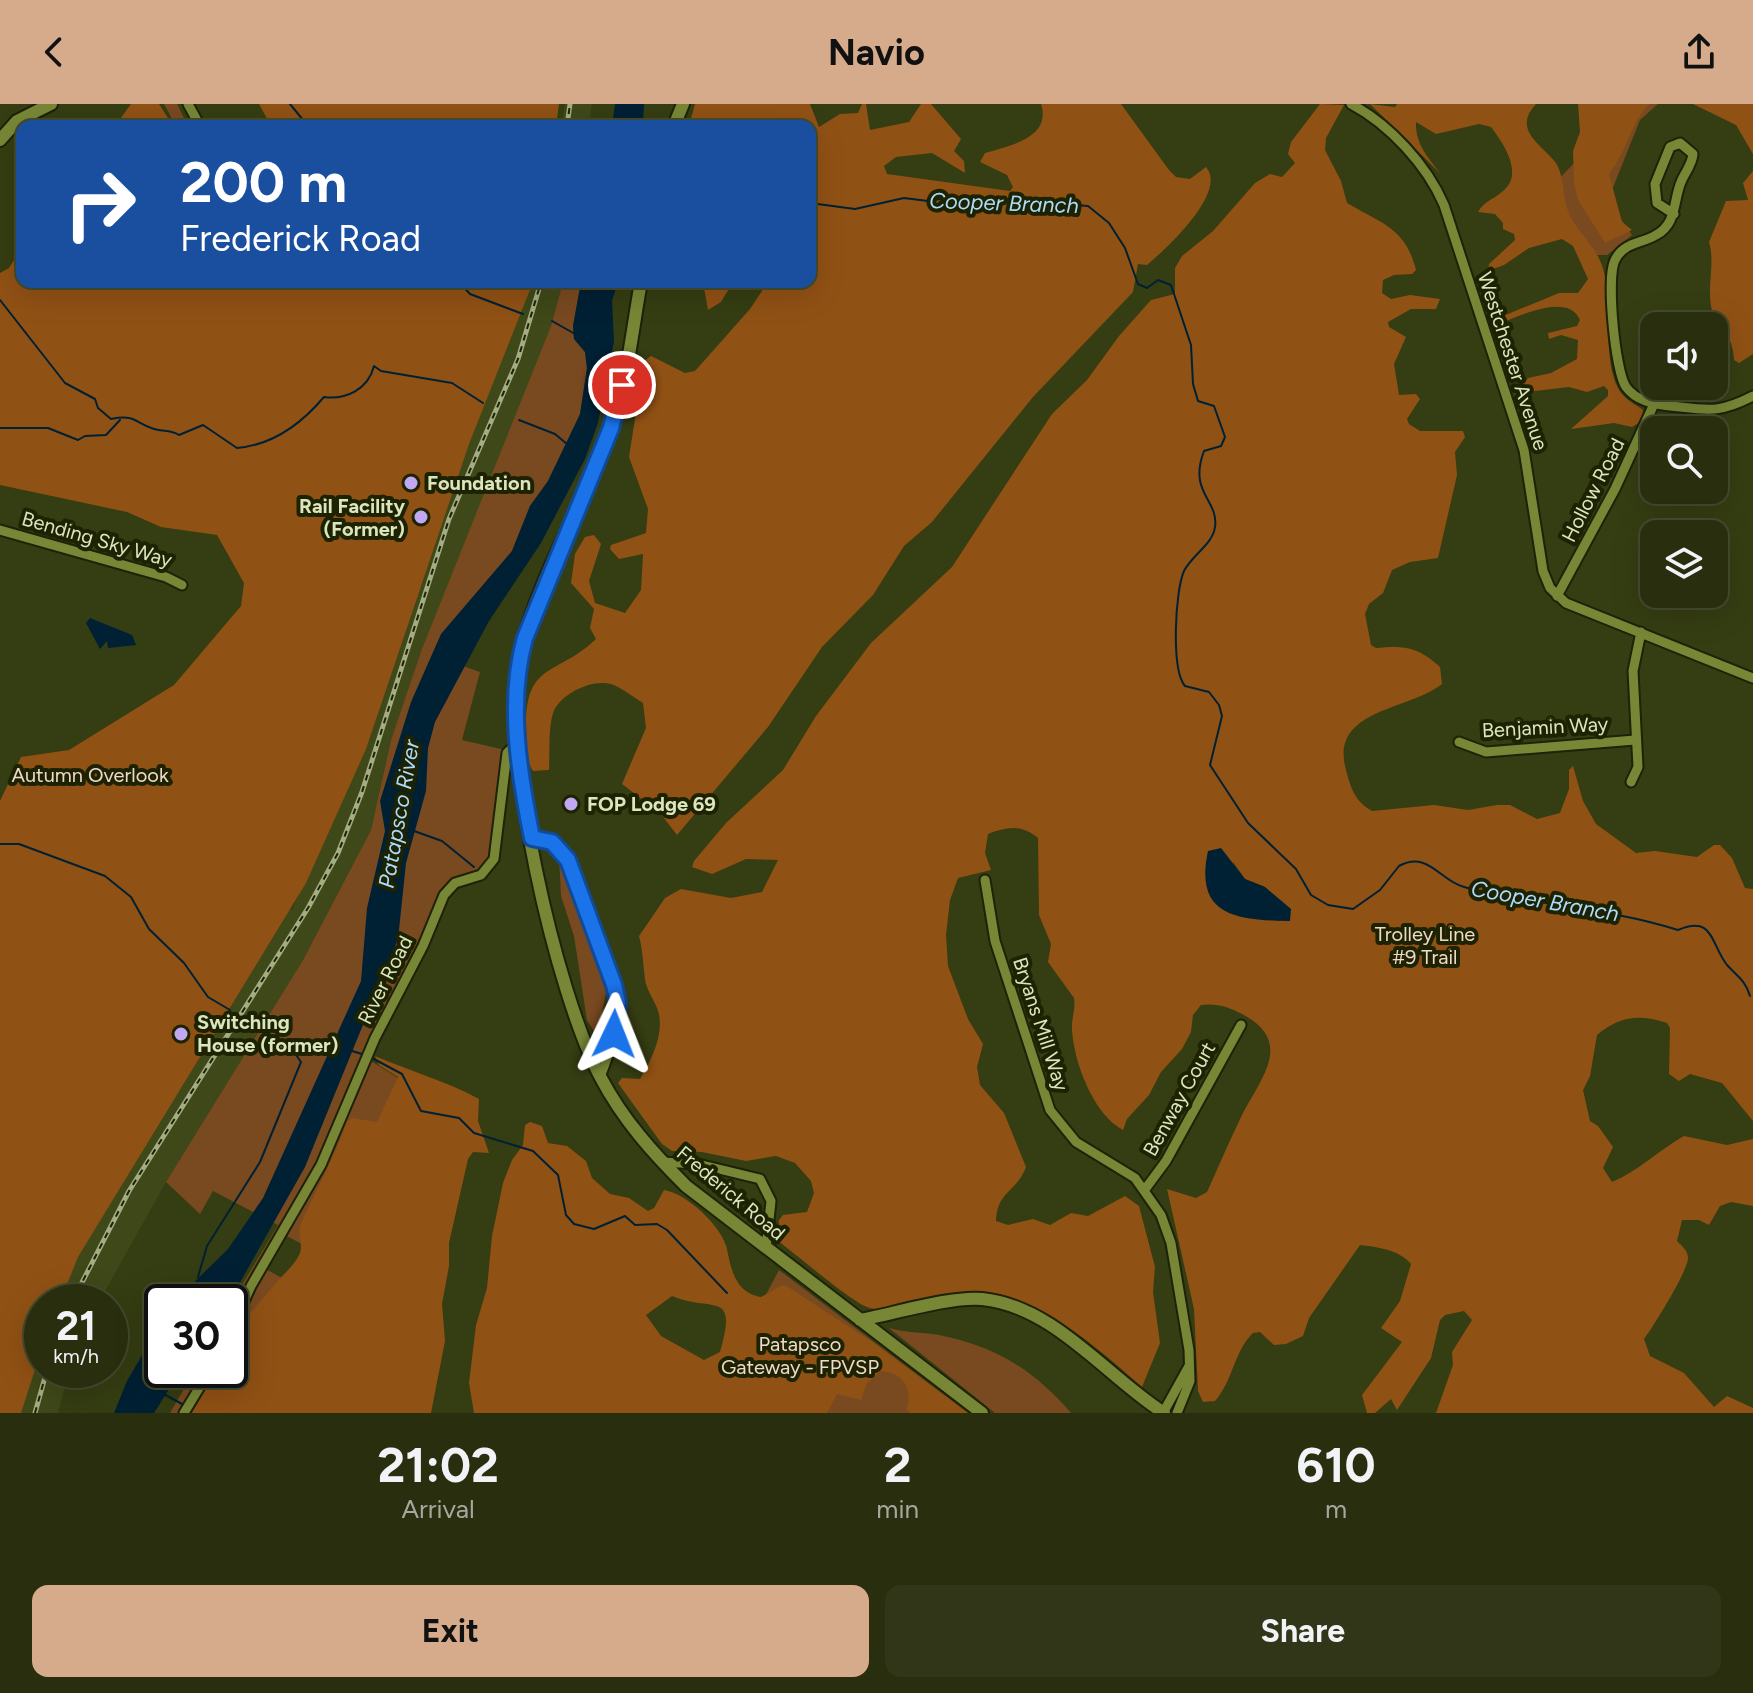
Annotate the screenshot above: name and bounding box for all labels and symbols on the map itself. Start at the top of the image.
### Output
water label: Cooper Branch [929,187,1079,219]
street label: Westchester Avenue [1473,269,1553,453]
pin [588,351,656,419]
street label: Hollow Road [1557,434,1629,546]
place label: Foundation [427,471,531,495]
marker: Foundation [402,474,420,492]
place label: Rail Facility (Former) [299,494,405,541]
street label: Bending Sky Way [19,506,175,572]
marker: Rail Facility (Former) [412,508,430,526]
street label: Benjamin Way [1481,712,1609,742]
water label: Patapsco River [373,736,426,890]
park label: Autumn Overlook [11,763,169,787]
place label: FOP Lodge 69 [587,792,716,816]
marker: FOP Lodge 69 [562,795,580,813]
water label: Cooper Branch [1469,875,1621,927]
park label: Trolley Line #9 Trail [1375,922,1475,969]
street label: River Road [353,932,417,1028]
street label: Bryans Mill Way [1008,954,1074,1094]
position arrow [572,992,656,1076]
place label: Switching House (former) [197,1010,338,1057]
marker: Switching House (former) [172,1025,190,1043]
street label: Benway Court [1138,1038,1220,1160]
street label: Frederick Road [672,1141,790,1245]
speed limit sign: 30 [144,1284,248,1388]
park label: Patapsco Gateway - FPVSP [721,1332,879,1379]

